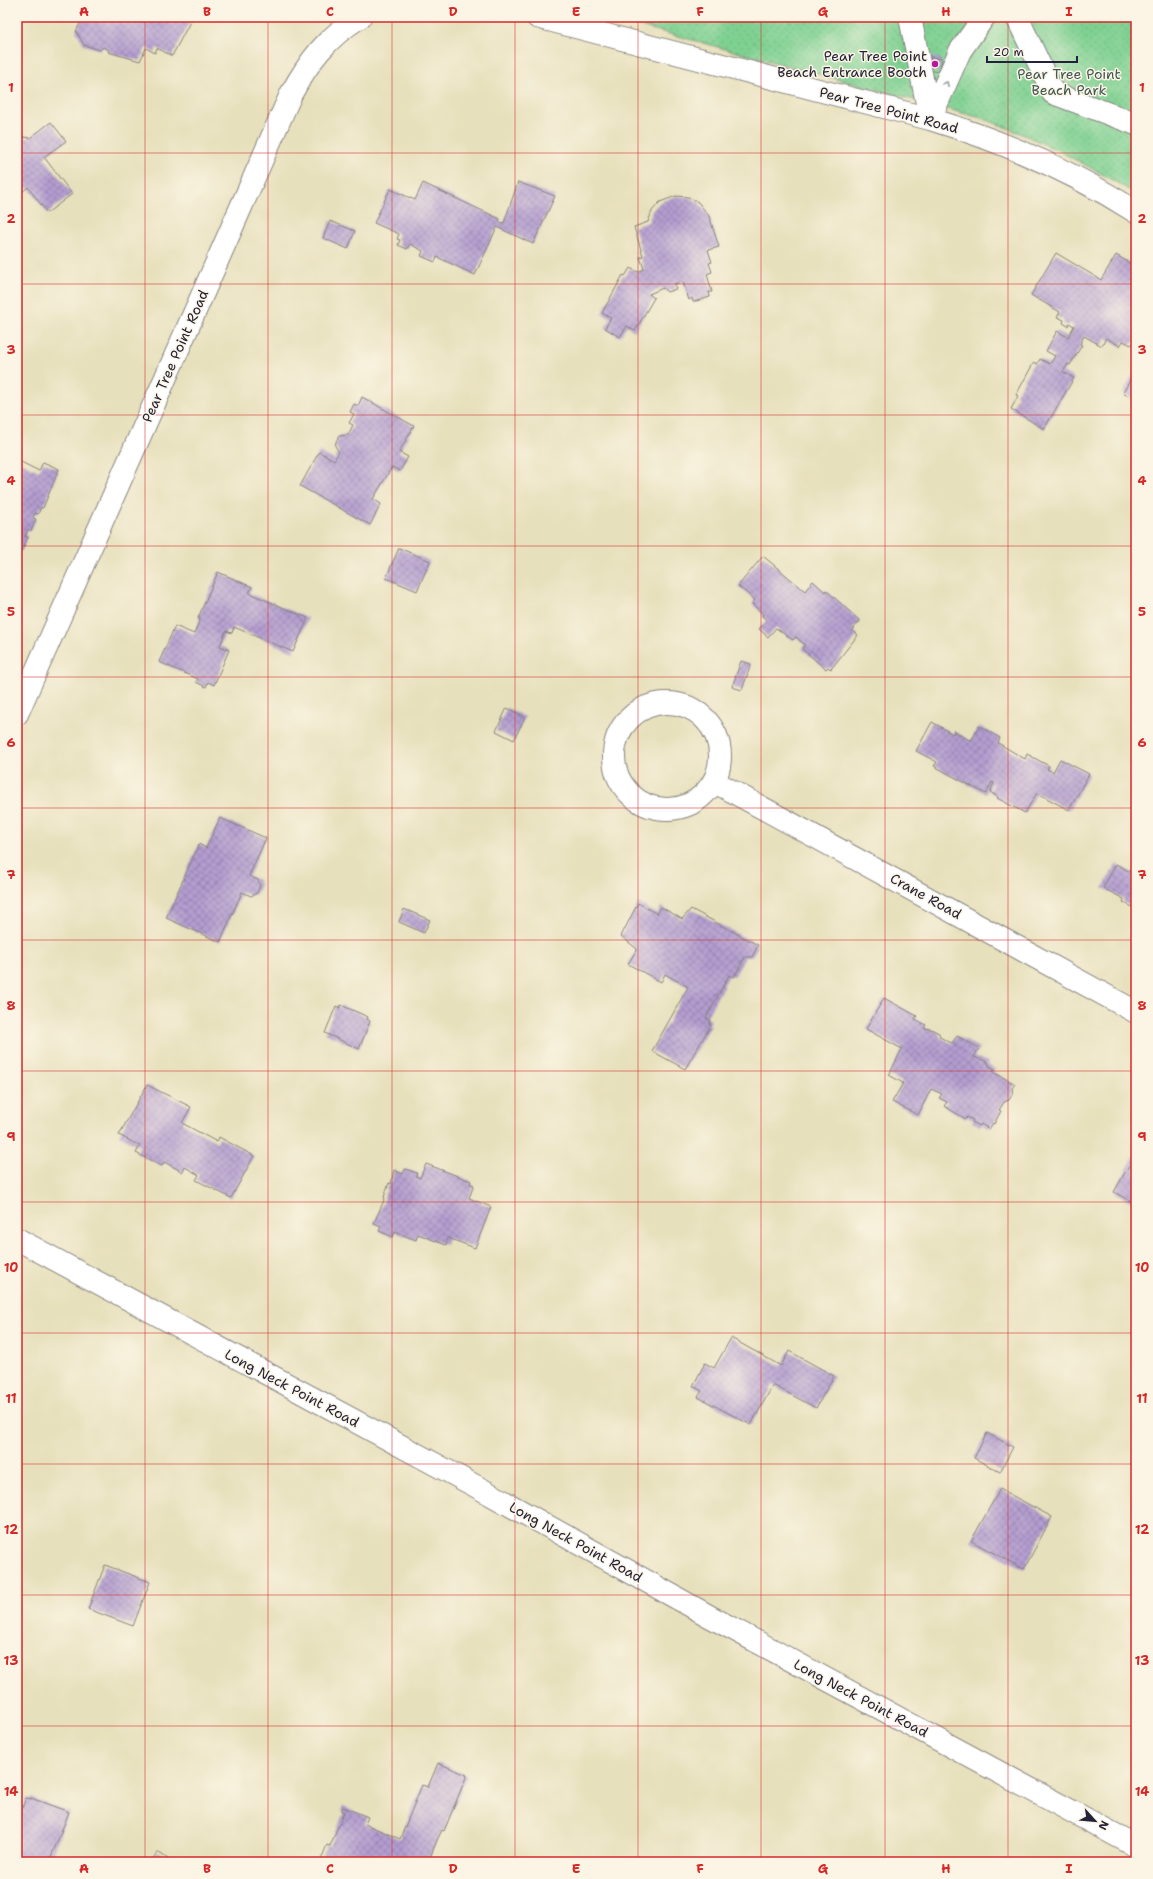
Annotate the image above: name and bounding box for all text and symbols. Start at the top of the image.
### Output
text: A [79,3,89,20]
text: B [203,3,211,20]
text: C [326,3,334,20]
text: D [448,3,458,20]
text: E [572,3,581,20]
text: F [696,3,704,20]
text: G [818,3,829,20]
text: H [941,3,951,20]
text: I [1065,3,1073,20]
scale bar [987,38,1077,64]
text: 20 m [993,44,1024,60]
place label: Pear Tree Point Beach Entrance Booth [777,47,927,81]
marker: Pear Tree Point Beach Entrance Booth [930,59,940,69]
park label: Pear Tree Point Beach Park [1017,65,1121,99]
text: 1 [8,79,14,96]
text: 1 [1139,79,1145,96]
one-way arrow [941,80,949,88]
street label: Pear Tree Point Road [818,83,961,137]
text: 2 [6,210,16,227]
text: 2 [1137,210,1147,227]
street label: Pear Tree Point Road [138,287,212,425]
text: 3 [6,341,16,358]
text: 3 [1137,341,1147,358]
text: 4 [6,472,16,489]
text: 4 [1137,472,1147,489]
text: 5 [7,603,15,620]
text: 5 [1138,603,1146,620]
text: 6 [6,734,16,751]
text: 6 [1137,734,1147,751]
text: 7 [6,866,16,883]
text: 7 [1137,866,1147,883]
street label: Crane Road [887,869,965,923]
text: 8 [6,997,16,1014]
text: 8 [1137,997,1147,1014]
text: 9 [6,1128,16,1145]
text: 9 [1137,1128,1147,1145]
text: 10 [4,1259,18,1276]
text: 10 [1135,1259,1149,1276]
street label: Long Neck Point Road [222,1345,362,1431]
text: 11 [5,1390,17,1407]
text: 11 [1136,1390,1148,1407]
street label: Long Neck Point Road [506,1498,646,1586]
text: 12 [4,1521,18,1538]
text: 12 [1135,1521,1149,1538]
text: 13 [4,1652,18,1669]
text: 13 [1135,1652,1149,1669]
street label: Long Neck Point Road [791,1655,931,1741]
text: 14 [4,1783,18,1800]
text: 14 [1135,1783,1149,1800]
north arrow [1075,1801,1115,1841]
text: N [1095,1818,1112,1833]
text: A [79,1860,89,1877]
text: B [203,1860,211,1877]
text: C [326,1860,334,1877]
text: D [448,1860,458,1877]
text: E [572,1860,581,1877]
text: F [696,1860,704,1877]
text: G [818,1860,829,1877]
text: H [941,1860,951,1877]
text: I [1065,1860,1073,1877]

